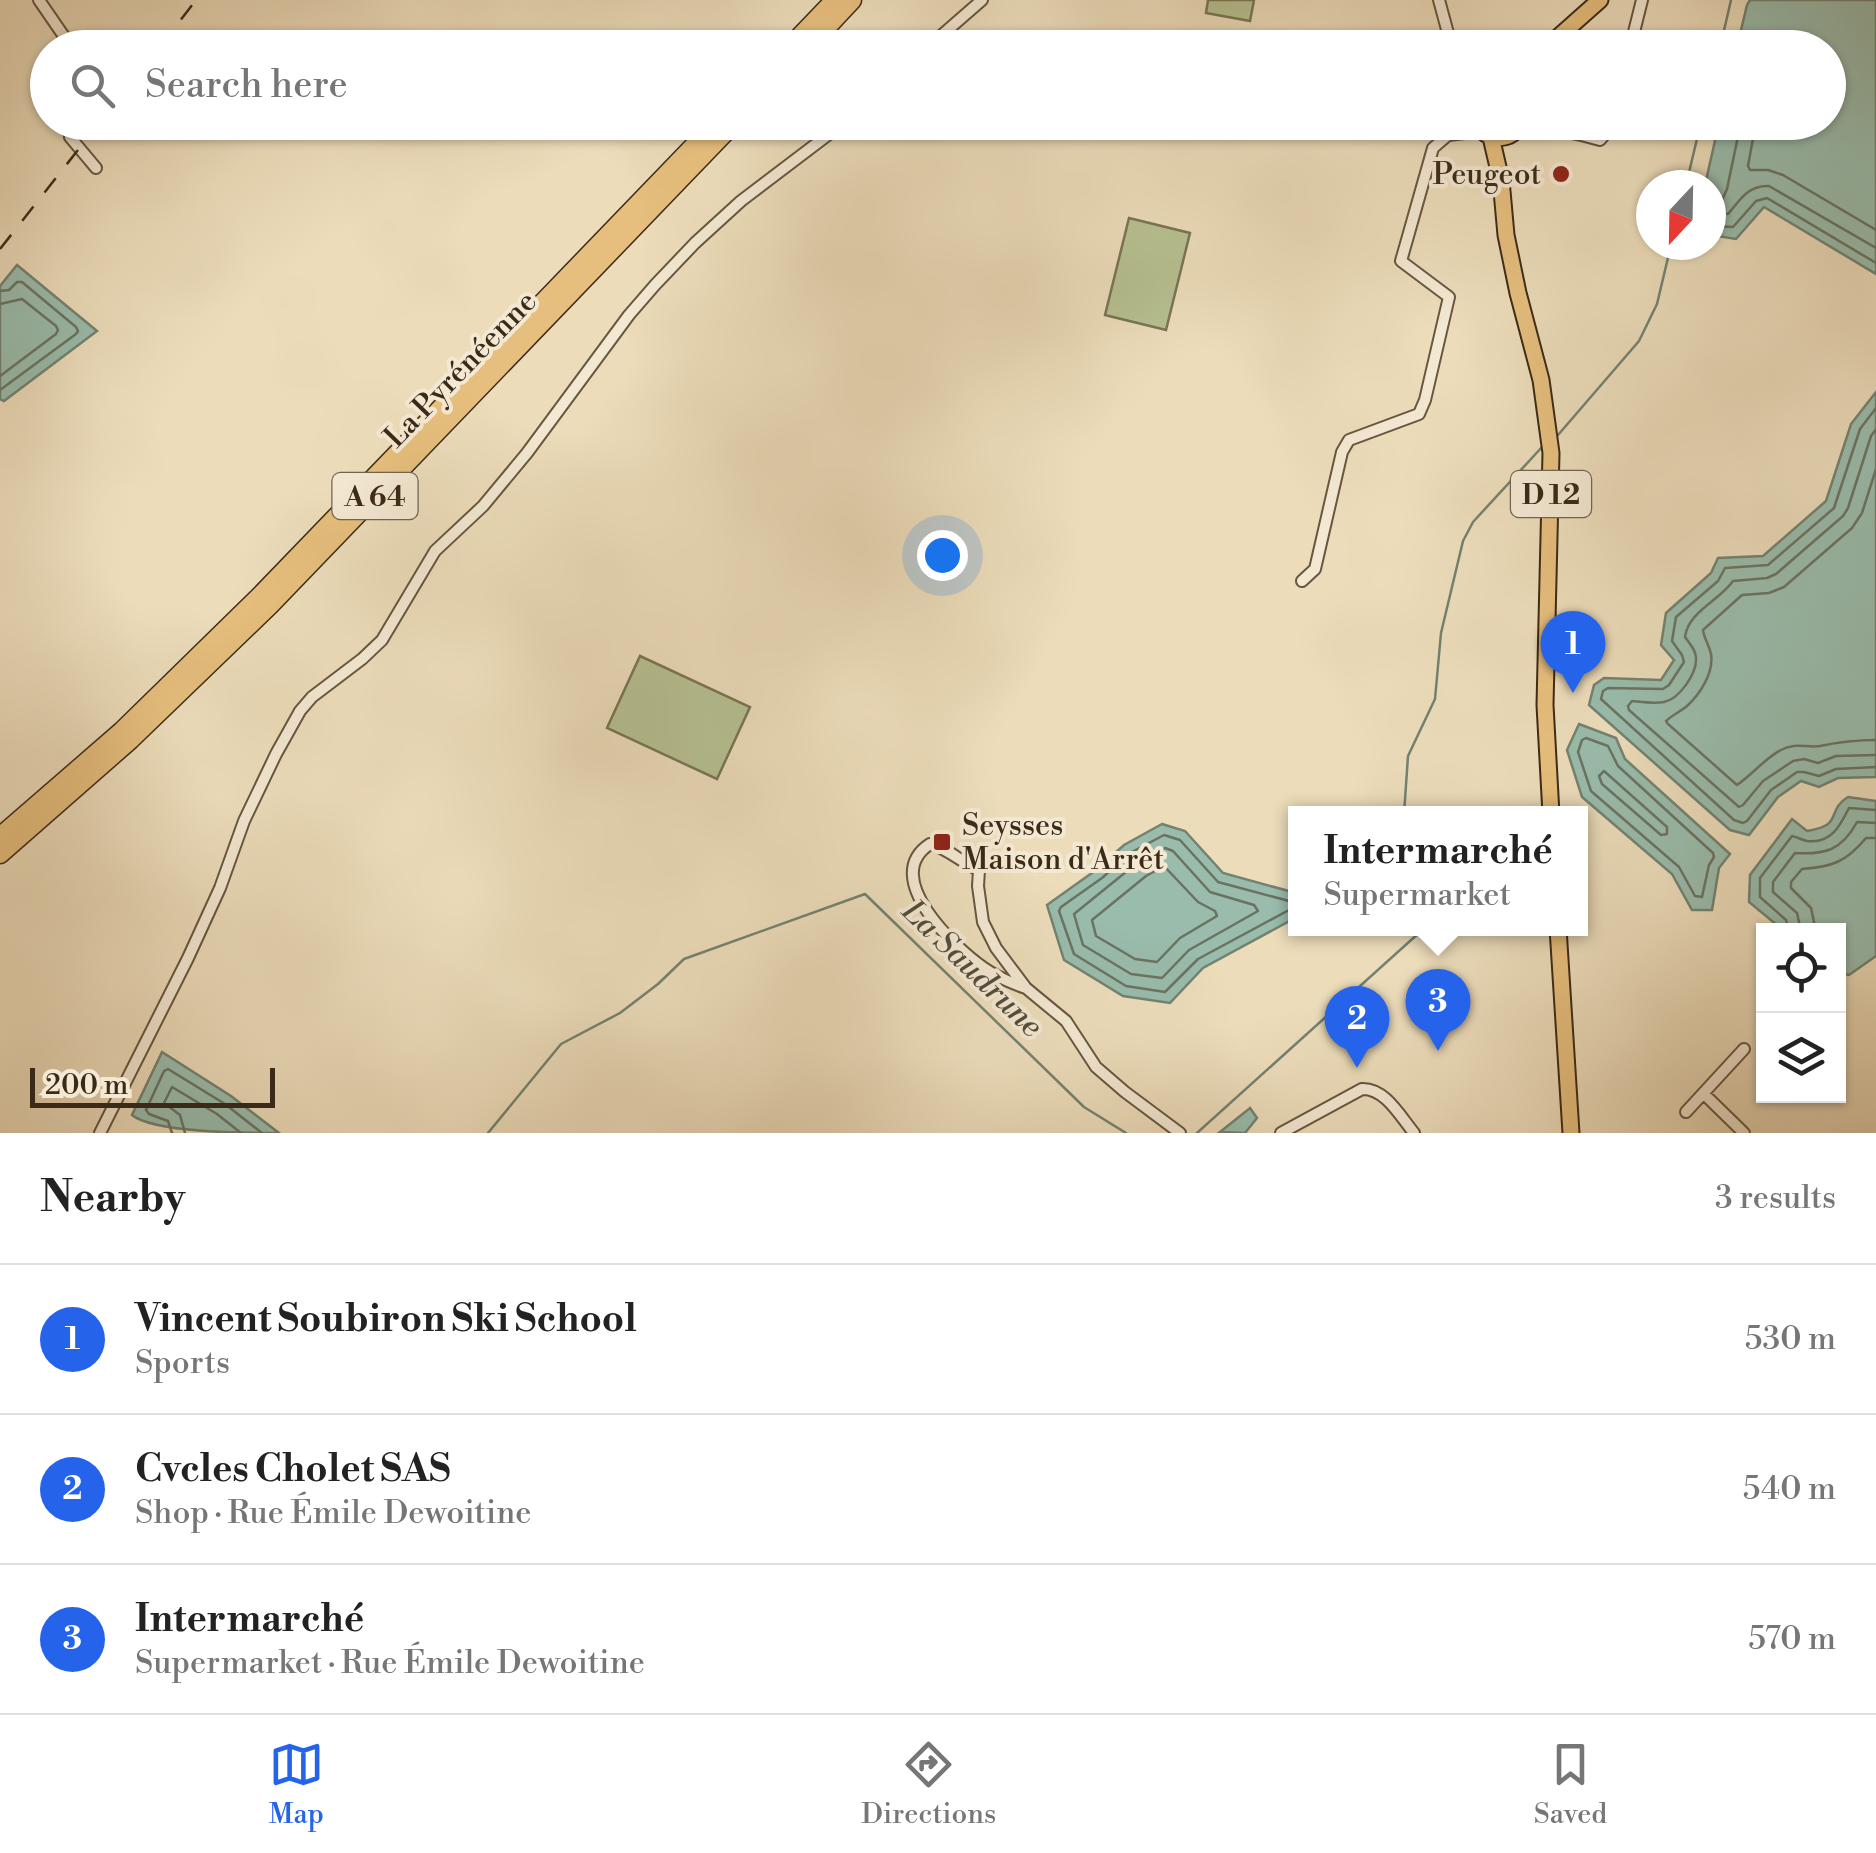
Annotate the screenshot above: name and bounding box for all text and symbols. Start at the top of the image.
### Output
search box [30,30,1846,140]
icon: search [65,58,120,113]
text: Search here [145,62,348,109]
place label: Peugeot [1433,156,1541,194]
marker: Peugeot [1550,163,1572,185]
north arrow [1636,170,1726,260]
street label: La Pyrénéenne [376,283,545,456]
road number: D 12 [1511,471,1591,517]
road number: A 64 [332,473,418,519]
your location [917,530,968,581]
pin: 1 [1540,610,1606,693]
popup [1288,806,1588,936]
place label: Seysses Maison d'Arrêt [962,807,1164,879]
text: Intermarché [1323,828,1553,875]
marker: Seysses Maison d'Arrêt [931,831,953,853]
text: Supermarket [1323,875,1511,915]
water label: La Saudrune [893,891,1051,1046]
map controls [1756,923,1846,1103]
button: locate [1756,923,1846,1013]
pin: 3 [1406,968,1470,1051]
pin: 2 [1324,986,1390,1068]
button: layers [1756,1013,1846,1103]
scale bar [30,1063,275,1108]
text: 200 m [45,1068,128,1103]
text: Nearby [40,1172,185,1225]
text: 3 results [1715,1178,1836,1218]
text: Vincent Soubiron Ski School [135,1296,637,1343]
text: 1 [65,1319,80,1359]
text: 530 m [1745,1319,1836,1359]
text: Sports [135,1343,230,1383]
text: Cvcles Cholet SAS [135,1446,451,1493]
text: 2 [62,1469,83,1509]
text: 540 m [1743,1469,1836,1509]
text: Shop · Rue Émile Dewoitine [135,1493,531,1533]
text: Intermarché [135,1596,364,1643]
text: 3 [63,1619,82,1659]
text: 570 m [1748,1619,1836,1659]
text: Supermarket · Rue Émile Dewoitine [135,1643,645,1683]
tab: Map [269,1737,324,1832]
tab: Directions [861,1737,996,1832]
tab: Saved [1534,1737,1607,1832]

